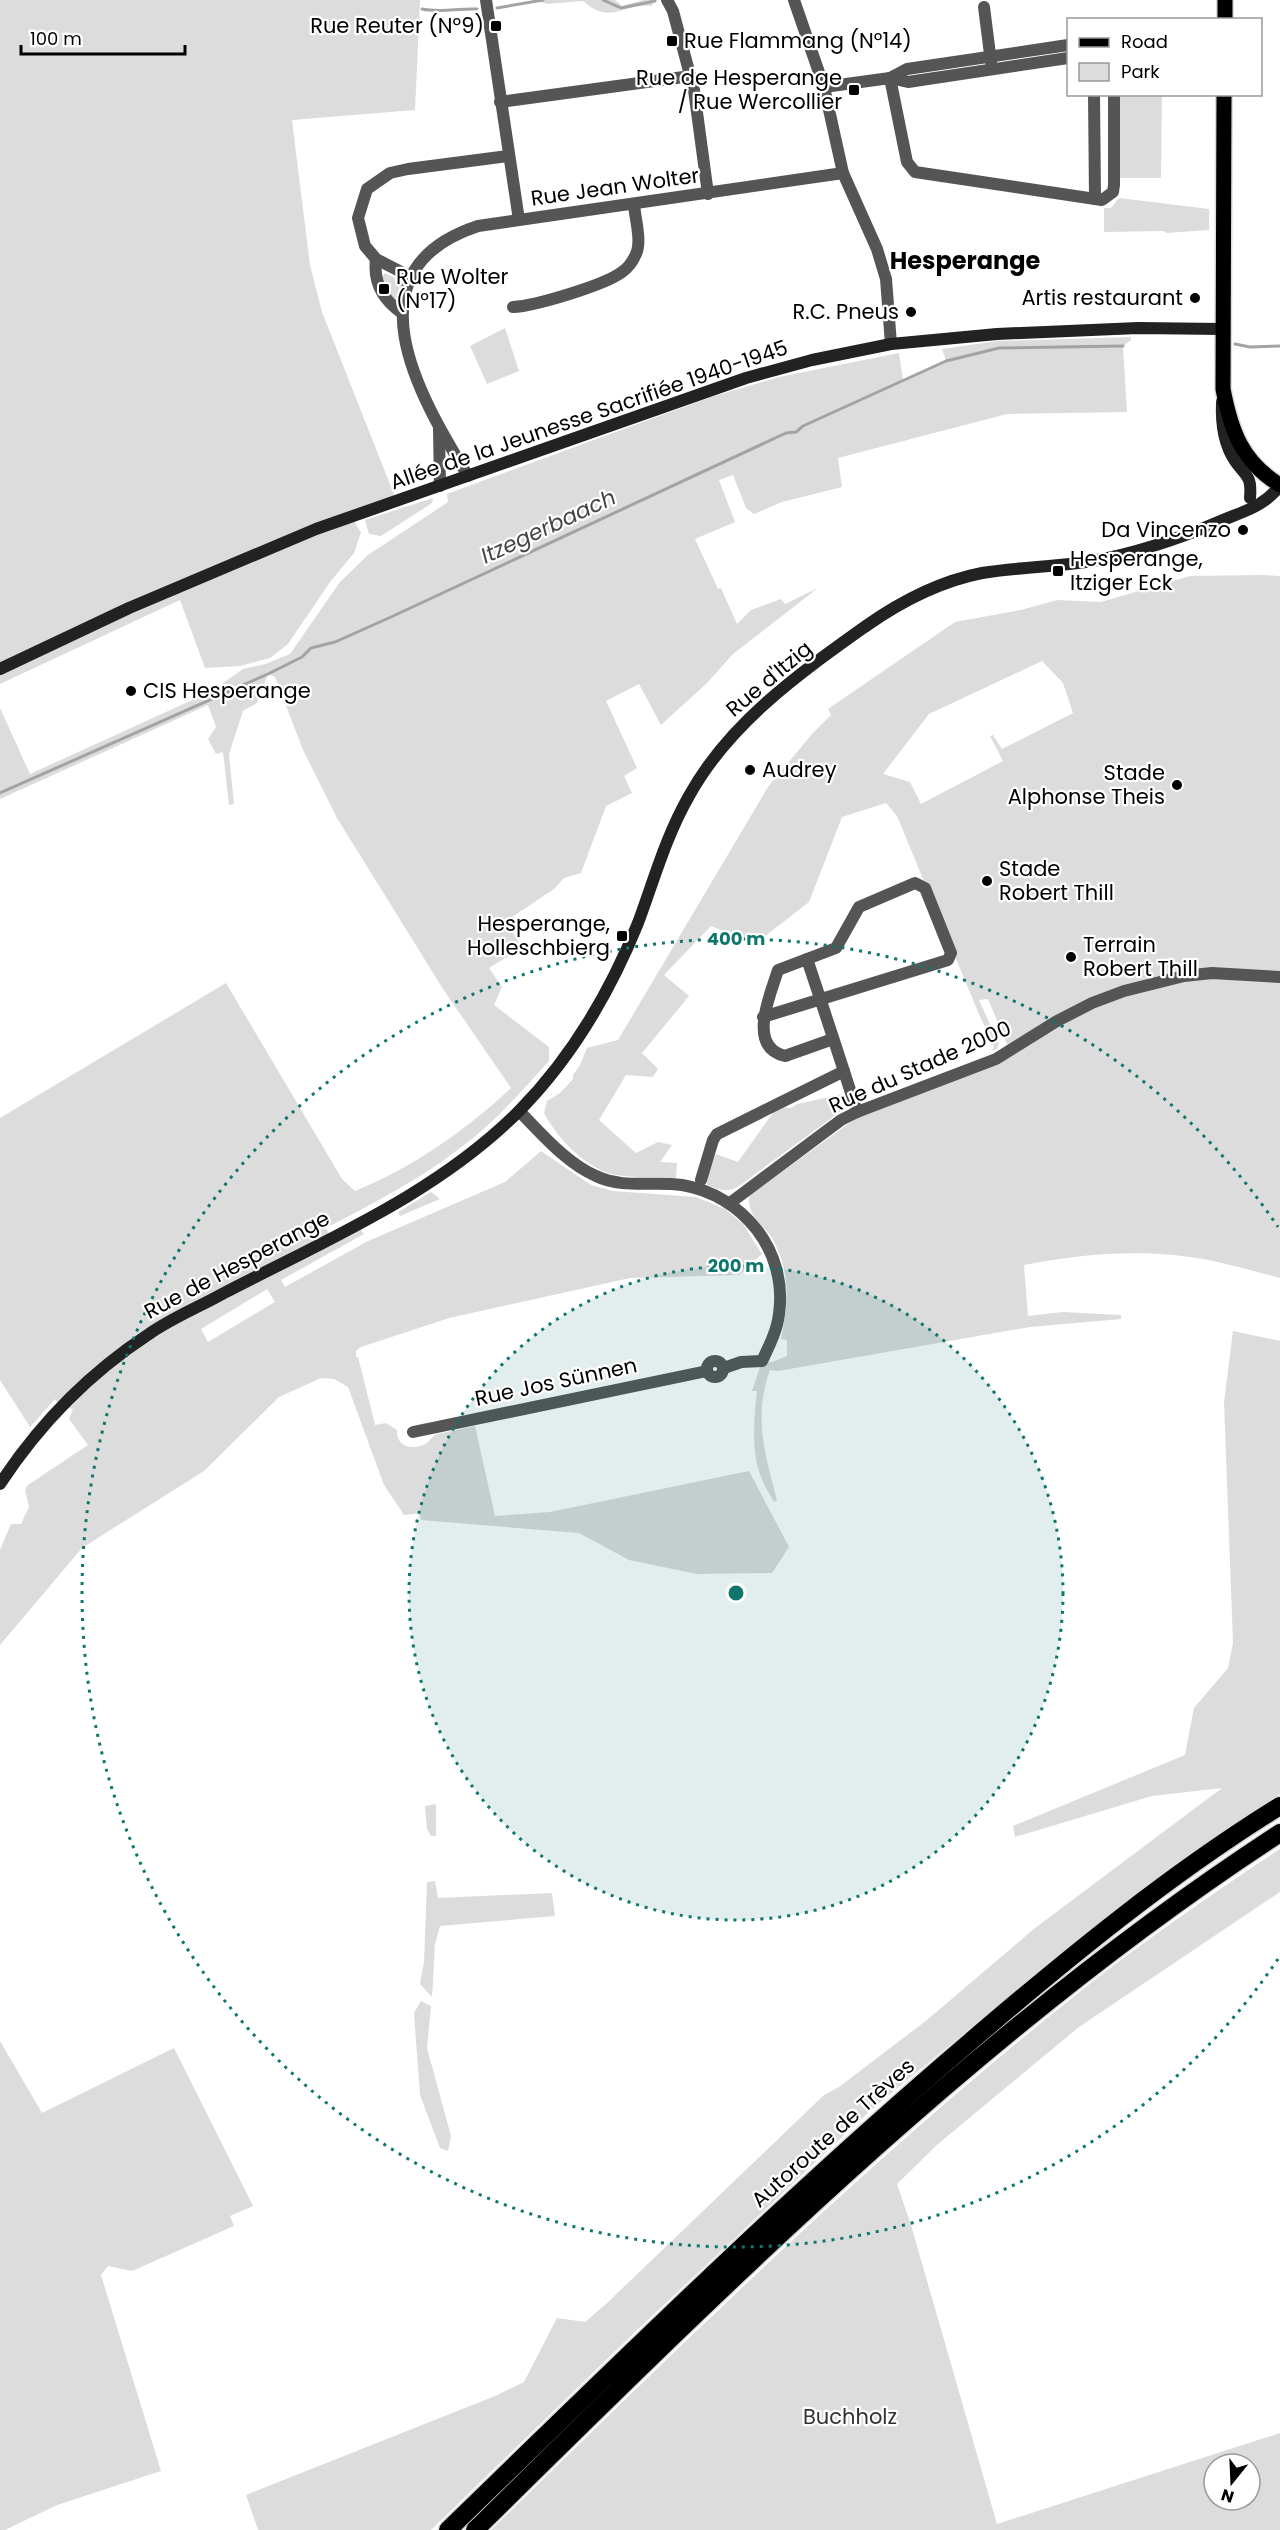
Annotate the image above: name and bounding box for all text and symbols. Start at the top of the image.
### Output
place label: Rue Reuter (N°9) [310,11,484,40]
scale bar [21,18,184,56]
legend [1067,18,1262,96]
marker: Rue Reuter (N°9) [489,19,503,33]
text: 100 m [30,26,82,51]
place label: Rue Flammang (N°14) [684,26,912,55]
text: Road [1121,29,1168,54]
marker: Rue Flammang (N°14) [665,34,679,48]
text: Park [1121,59,1160,84]
place label: Rue de Hesperange / Rue Wercollier [636,63,842,116]
marker: Rue de Hesperange / Rue Wercollier [847,83,861,97]
street label: Rue Jean Wolter [529,160,701,213]
district label: Hesperange [890,244,1041,277]
place label: Rue Wolter (N°17) [396,262,509,315]
marker: Rue Wolter (N°17) [377,282,391,296]
place label: Artis restaurant [1021,283,1183,312]
marker: Artis restaurant [1188,291,1202,305]
place label: R.C. Pneus [793,297,899,326]
marker: R.C. Pneus [904,305,918,319]
street label: Allée de la Jeunesse Sacrifiée 1940-1945 [386,333,792,496]
water label: Itzegerbaach [476,482,621,571]
place label: Da Vincenzo [1101,515,1231,544]
marker: Da Vincenzo [1236,523,1250,537]
place label: Hesperange, Itziger Eck [1070,544,1203,597]
marker: Hesperange, Itziger Eck [1051,564,1065,578]
street label: Rue d'Itzig [719,634,818,723]
place label: CIS Hesperange [143,676,311,705]
marker: CIS Hesperange [124,684,138,698]
place label: Audrey [762,755,837,784]
place label: Stade Alphonse Theis [1008,758,1165,811]
marker: Audrey [743,763,757,777]
marker: Stade Alphonse Theis [1170,778,1184,792]
place label: Stade Robert Thill [999,854,1114,907]
marker: Stade Robert Thill [980,874,994,888]
place label: Hesperange, Holleschbierg [467,909,610,962]
text: 400 m [707,926,765,951]
marker: Hesperange, Holleschbierg [615,929,629,943]
place label: Terrain Robert Thill [1083,930,1198,983]
marker: Terrain Robert Thill [1064,950,1078,964]
street label: Rue du Stade 2000 [824,1013,1016,1120]
street label: Rue de Hesperange [139,1203,335,1326]
text: 200 m [708,1253,764,1278]
street label: Rue Jos Sünnen [472,1350,640,1413]
centre of rings [726,1583,746,1603]
street label: Autoroute de Trèves [745,2051,921,2214]
park label: Buchholz [803,2402,897,2431]
north arrow [1202,2452,1262,2512]
text: N [1218,2483,1237,2509]

